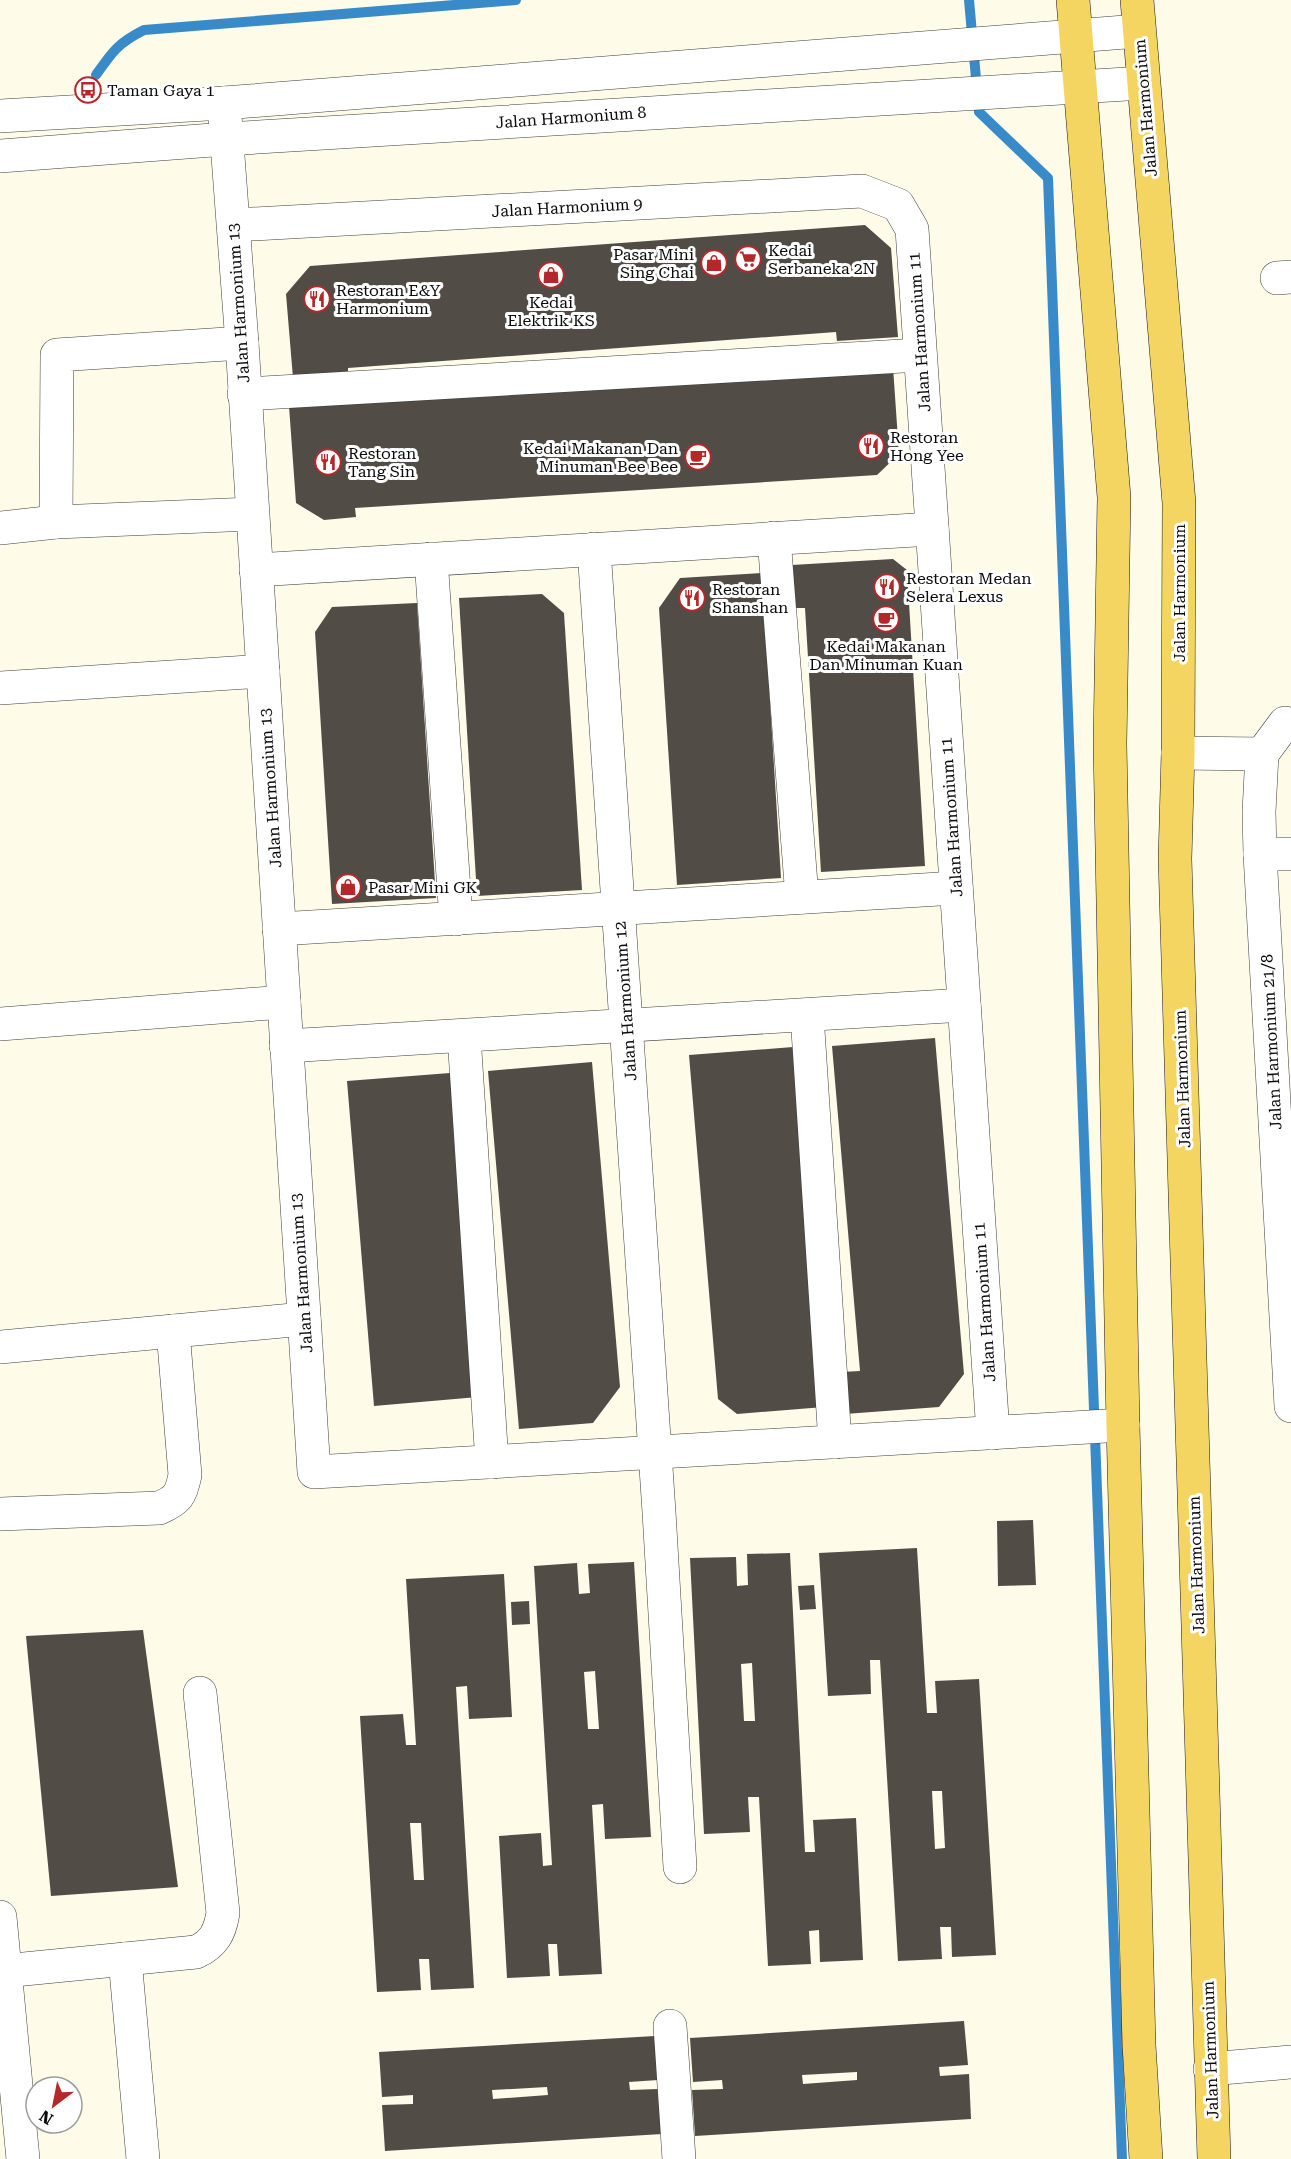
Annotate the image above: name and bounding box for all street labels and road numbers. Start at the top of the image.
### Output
street label: Jalan Harmonium [1130,38,1161,178]
street label: Jalan Harmonium 8 [495,103,647,132]
street label: Jalan Harmonium 9 [491,194,643,221]
street label: Jalan Harmonium 13 [223,222,254,383]
street label: Jalan Harmonium 11 [904,251,935,412]
street label: Jalan Harmonium [1170,524,1189,662]
street label: Jalan Harmonium 13 [255,707,286,868]
street label: Jalan Harmonium 11 [936,736,967,897]
street label: Jalan Harmonium 12 [610,920,641,1081]
street label: Jalan Harmonium 21/8 [1257,954,1286,1130]
street label: Jalan Harmonium [1171,1009,1194,1148]
street label: Jalan Harmonium 13 [286,1192,317,1353]
street label: Jalan Harmonium 11 [969,1221,1000,1382]
street label: Jalan Harmonium [1185,1495,1208,1634]
street label: Jalan Harmonium [1199,1980,1222,2119]

